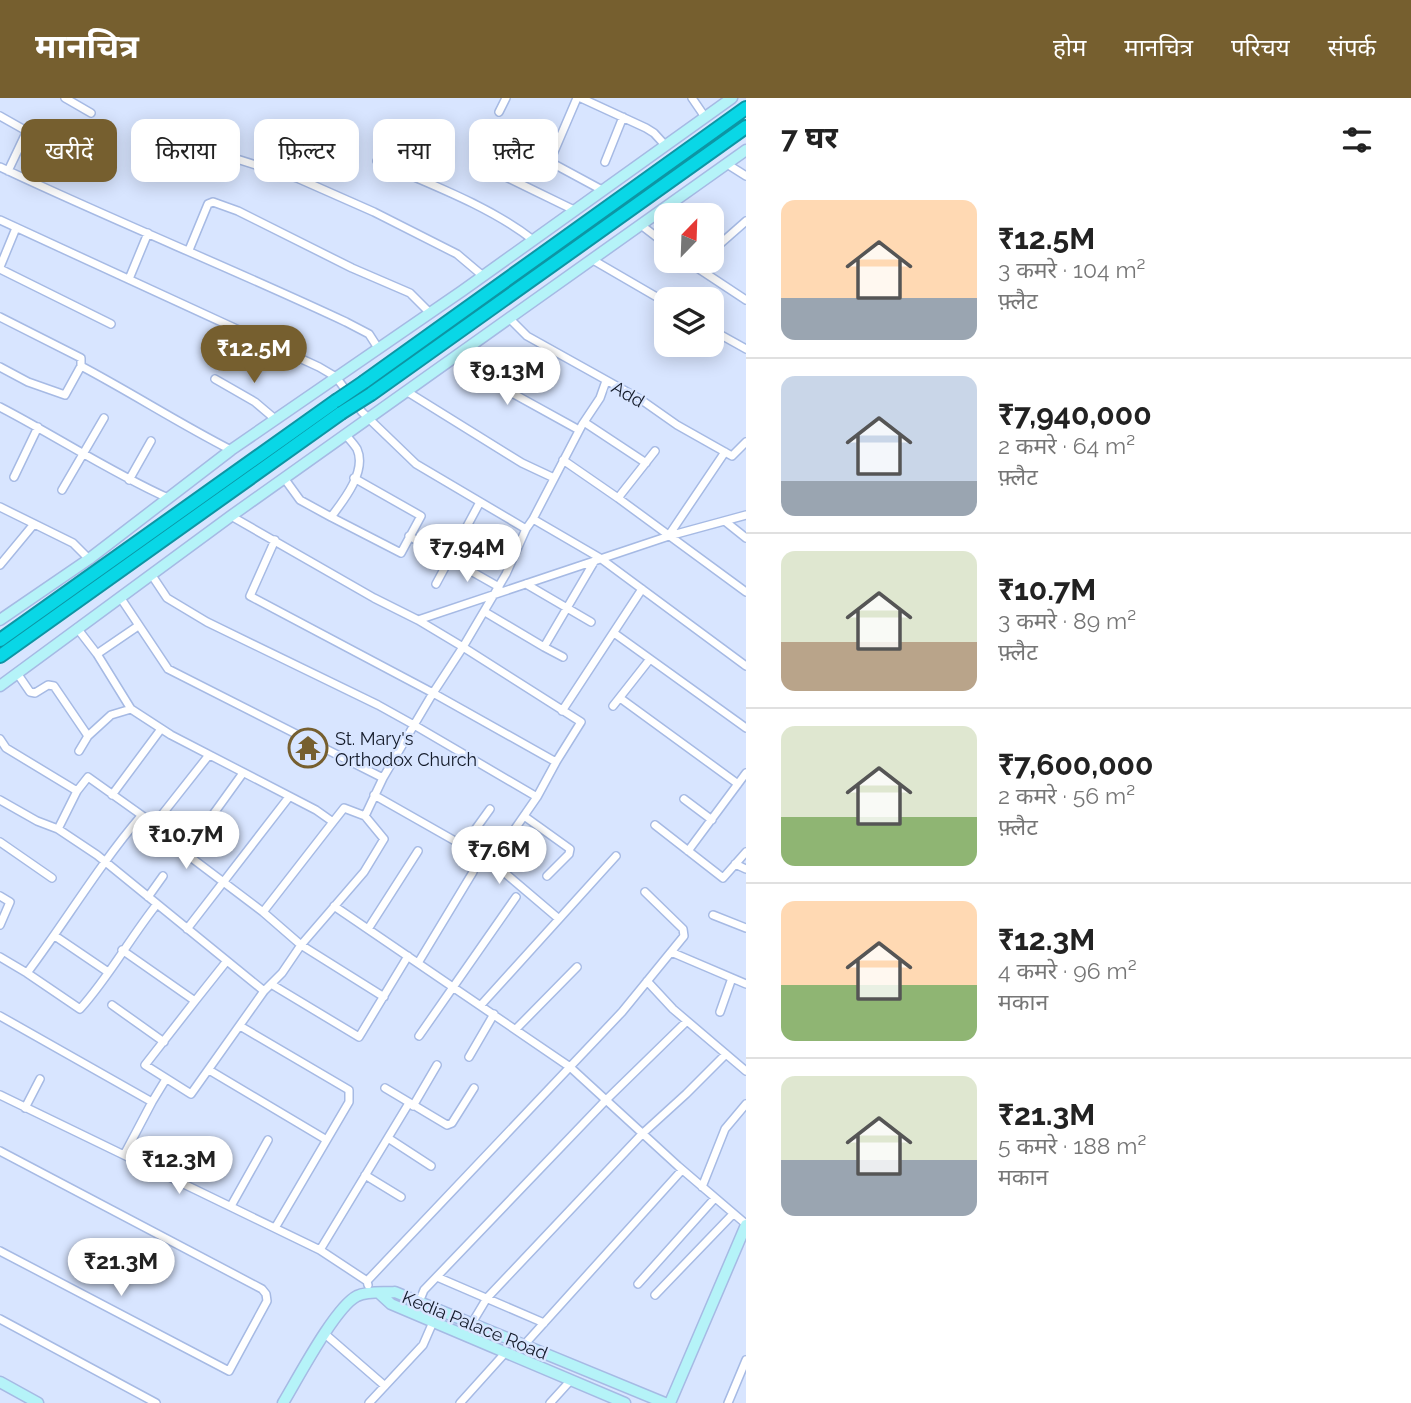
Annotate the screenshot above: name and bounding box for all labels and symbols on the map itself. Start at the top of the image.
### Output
north arrow [654,203,724,273]
pin: ₹12.5M [197,326,311,385]
pin: ₹9.13M [450,348,564,407]
street label: Add [608,376,648,412]
pin: ₹7.94M [410,524,524,584]
temple icon: St. Mary's Orthodox Church [287,727,329,769]
place label: St. Mary's Orthodox Church [335,728,477,770]
pin: ₹10.7M [129,812,243,871]
pin: ₹7.6M [450,826,548,886]
pin: ₹12.3M [122,1136,236,1196]
pin: ₹21.3M [64,1238,178,1298]
street label: Kedia Palace Road [399,1286,551,1364]

